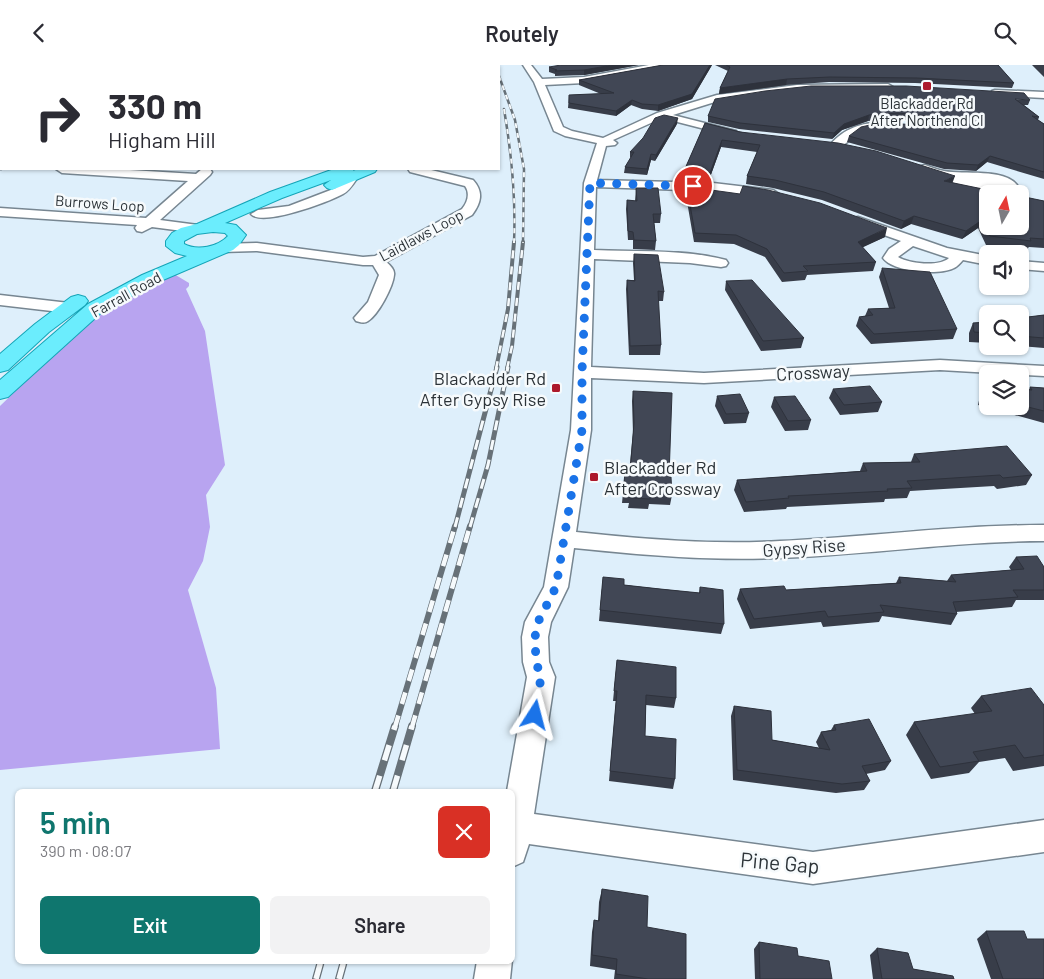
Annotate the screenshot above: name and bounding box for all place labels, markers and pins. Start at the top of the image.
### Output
marker: Blackadder Rd After Northend Cl [921,80,933,92]
place label: Blackadder Rd After Northend Cl [870,94,984,129]
pin [672,165,714,207]
place label: Blackadder Rd After Gypsy Rise [420,367,546,410]
marker: Blackadder Rd After Gypsy Rise [550,382,562,394]
place label: Blackadder Rd After Crossway [604,456,721,499]
marker: Blackadder Rd After Crossway [588,471,600,483]

